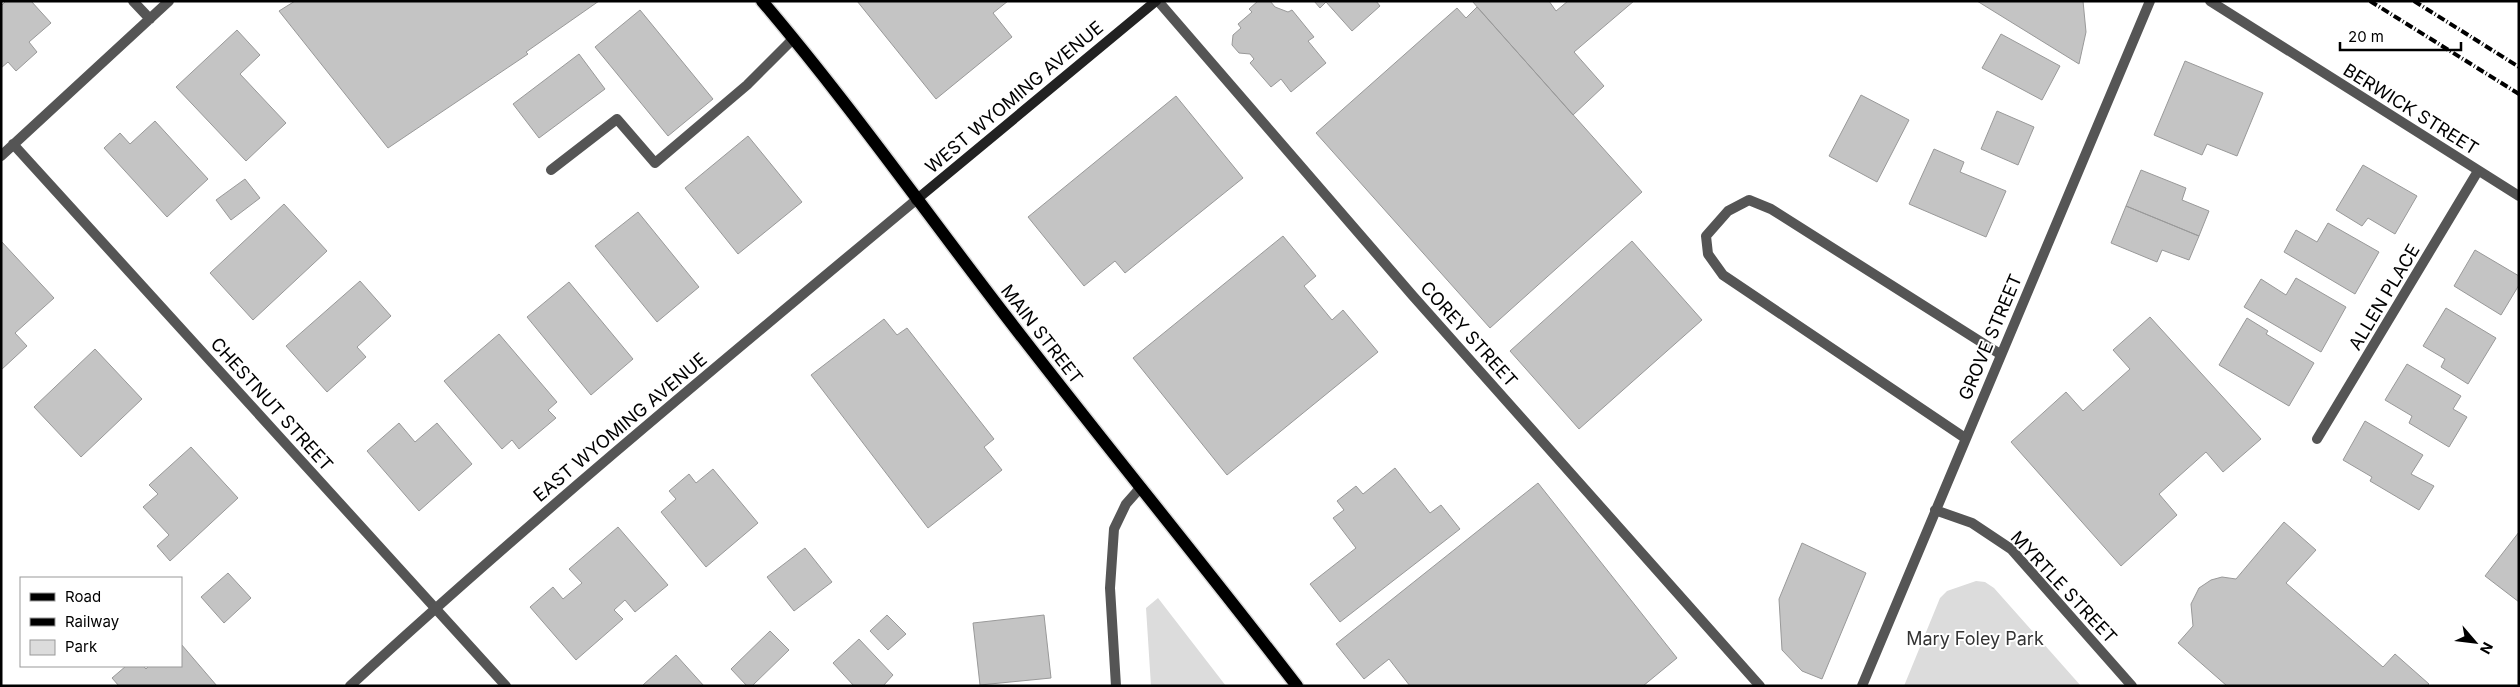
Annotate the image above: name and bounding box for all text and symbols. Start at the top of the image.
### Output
street label: WEST WYOMING AVENUE [921,17,1107,177]
scale bar [2340,20,2461,52]
text: 20 m [2348,27,2384,46]
street label: BERWICK STREET [2340,59,2482,159]
street label: ALLEN PLACE [2344,240,2424,354]
street label: GROVE STREET [1954,271,2026,403]
street label: COREY STREET [1416,277,1522,391]
street label: MAIN STREET [997,280,1087,388]
street label: CHESTNUT STREET [207,333,337,475]
street label: EAST WYOMING AVENUE [529,348,711,506]
street label: MYRTLE STREET [2007,527,2121,647]
legend [20,577,182,667]
text: Road [65,587,101,606]
text: Railway [65,612,120,631]
north arrow [2450,617,2500,667]
park label: Mary Foley Park [1906,628,2044,649]
text: Park [65,637,98,656]
text: N [2477,640,2497,657]

